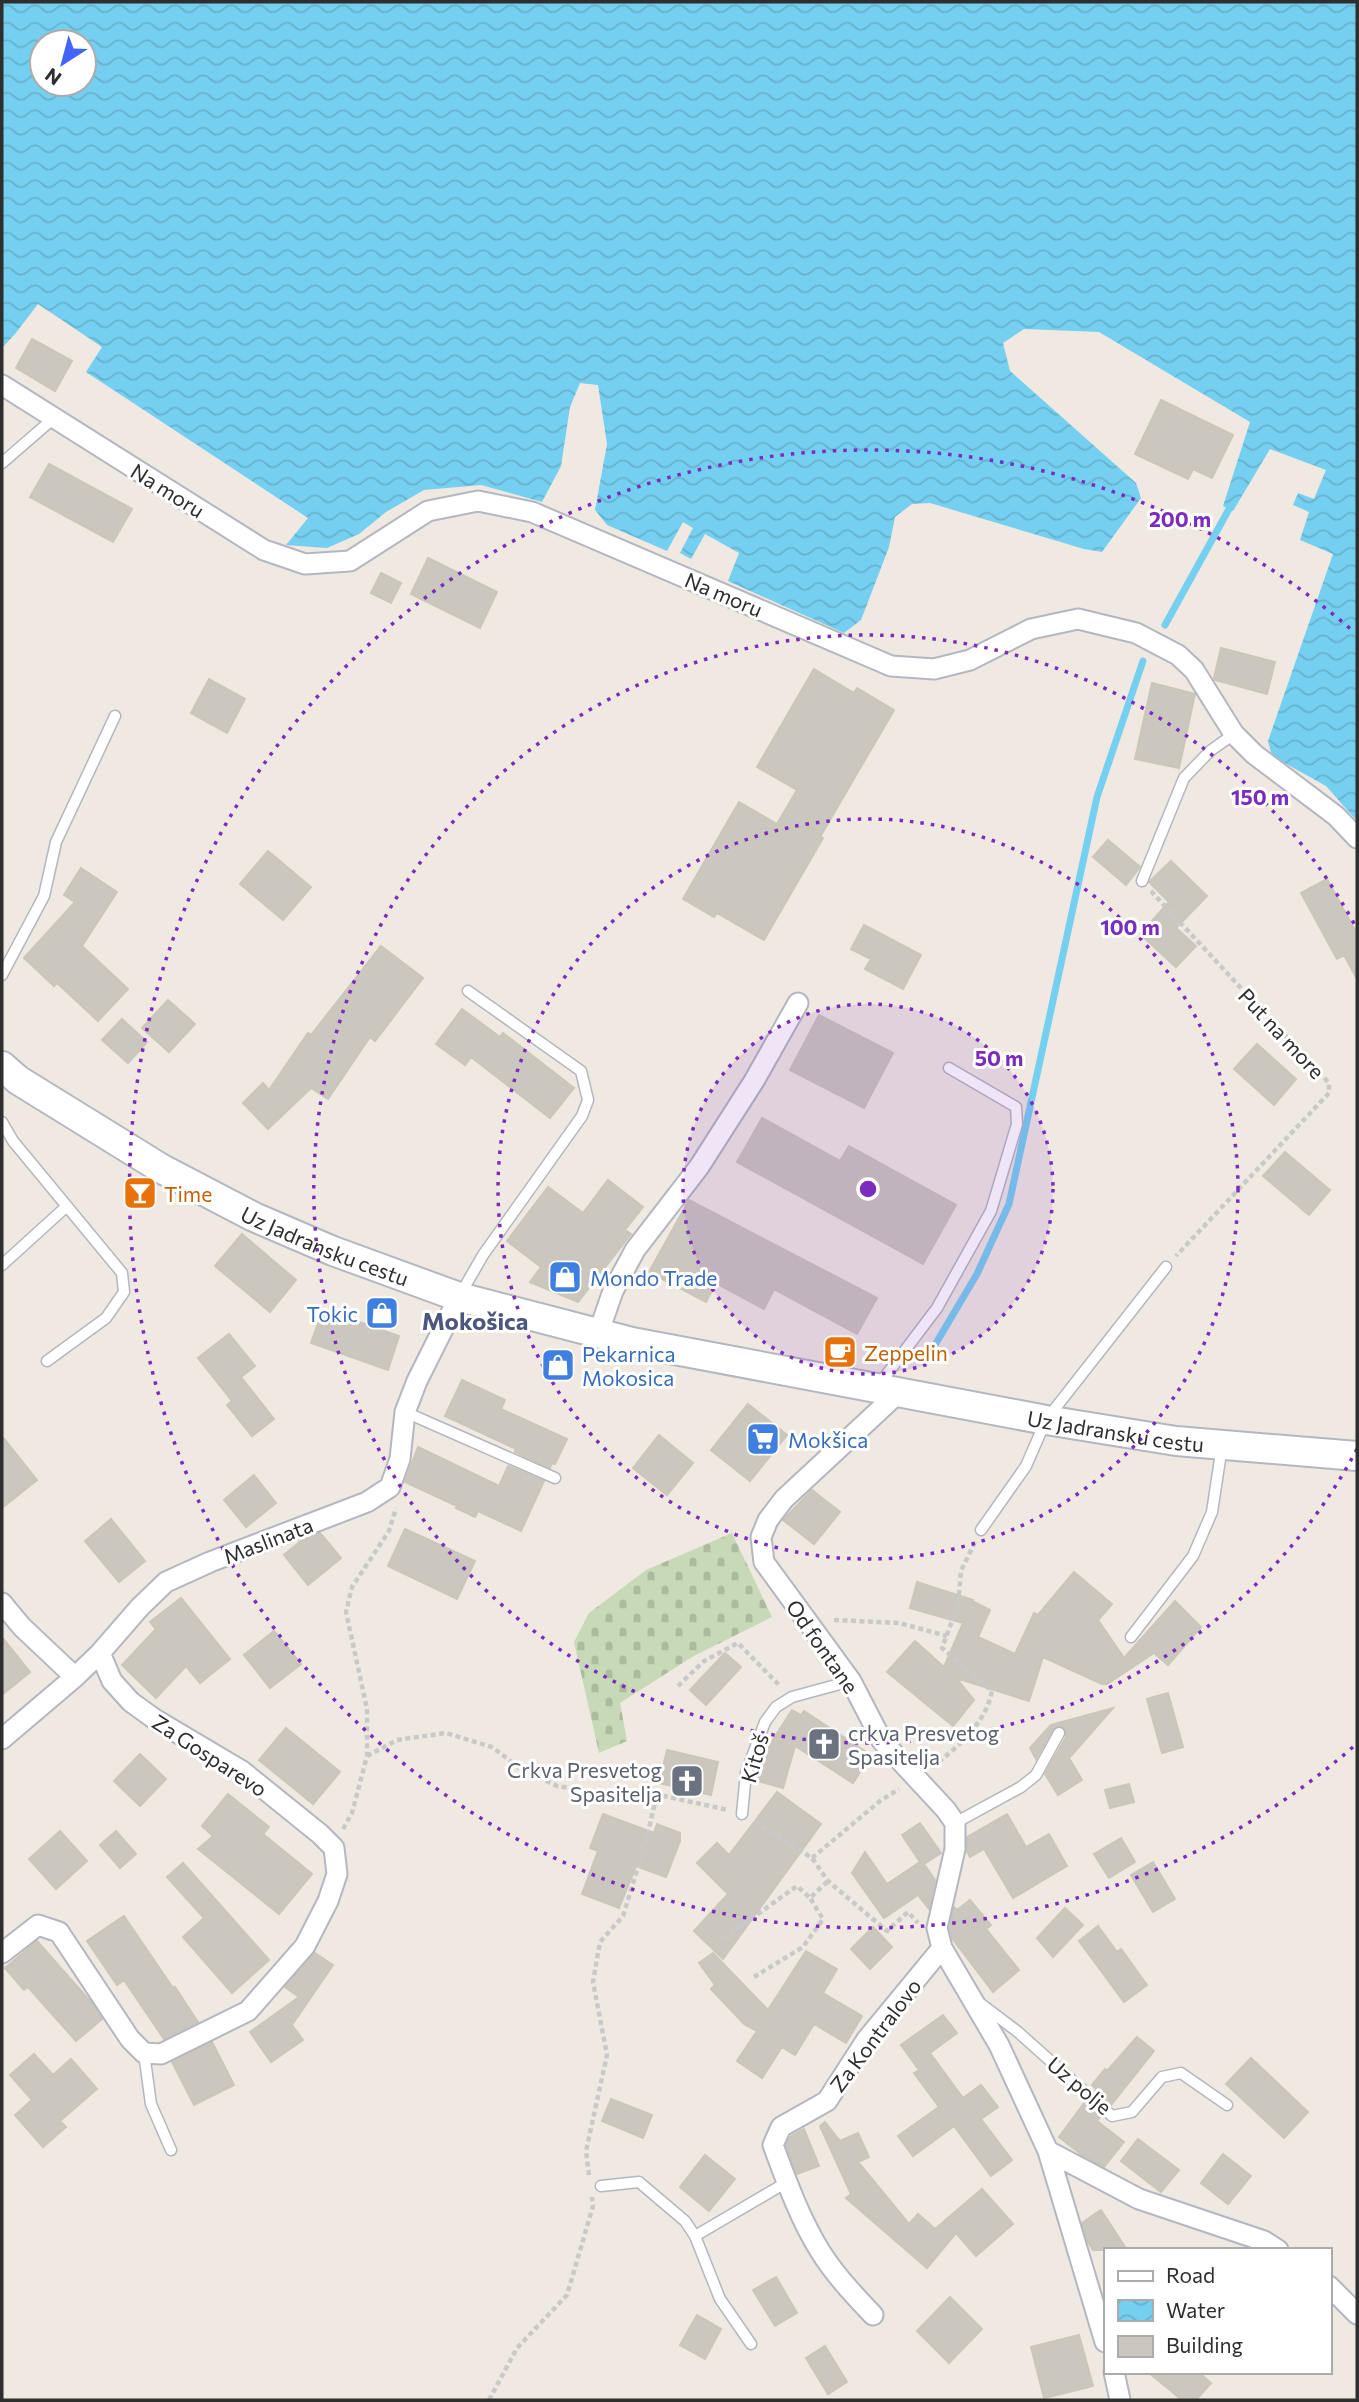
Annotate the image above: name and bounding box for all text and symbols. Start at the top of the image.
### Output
north arrow [28,28,98,98]
text: N [40,64,65,91]
street label: Na moru [127,458,209,522]
text: 200 m [1149,506,1211,531]
street label: Na moru [681,567,767,621]
text: 150 m [1231,784,1289,809]
text: 100 m [1100,914,1160,939]
street label: Put na more [1234,983,1330,1083]
text: 50 m [975,1045,1023,1070]
bar icon: Time [121,1174,159,1212]
centre of rings [856,1177,880,1201]
place label: Time [164,1181,212,1206]
street label: Uz Jadransku cestu [237,1200,412,1290]
shop icon: Mondo Trade [546,1258,584,1296]
place label: Mondo Trade [590,1265,717,1290]
shop icon: Tokic [363,1294,401,1332]
place label: Tokic [306,1301,358,1326]
district label: Mokošica [422,1306,528,1335]
cafe icon: Zeppelin [821,1333,859,1371]
place label: Zeppelin [864,1340,948,1365]
place label: Pekarnica Mokosica [582,1341,675,1390]
shop icon: Pekarnica Mokosica [539,1346,577,1384]
street label: Uz Jadransku cestu [1025,1404,1205,1456]
supermarket icon: Mokšica [744,1420,782,1458]
place label: Mokšica [788,1427,868,1452]
street label: Maslinata [220,1512,316,1568]
street label: Od fontane [782,1594,864,1698]
street label: Za Gosparevo [148,1709,272,1801]
place label: crkva Presvetog Spasitelja [848,1720,999,1769]
church icon: crkva Presvetog Spasitelja [805,1725,843,1763]
street label: Kitoš [735,1731,773,1785]
place label: Crkva Presvetog Spasitelja [507,1757,662,1806]
church icon: Crkva Presvetog Spasitelja [668,1762,706,1800]
street label: Za Kontralovo [824,1973,926,2097]
street label: Uz polje [1043,2051,1117,2119]
legend [1104,2248,1331,2374]
text: Road [1166,2262,1215,2287]
text: Water [1166,2297,1225,2322]
text: Building [1166,2332,1243,2357]

